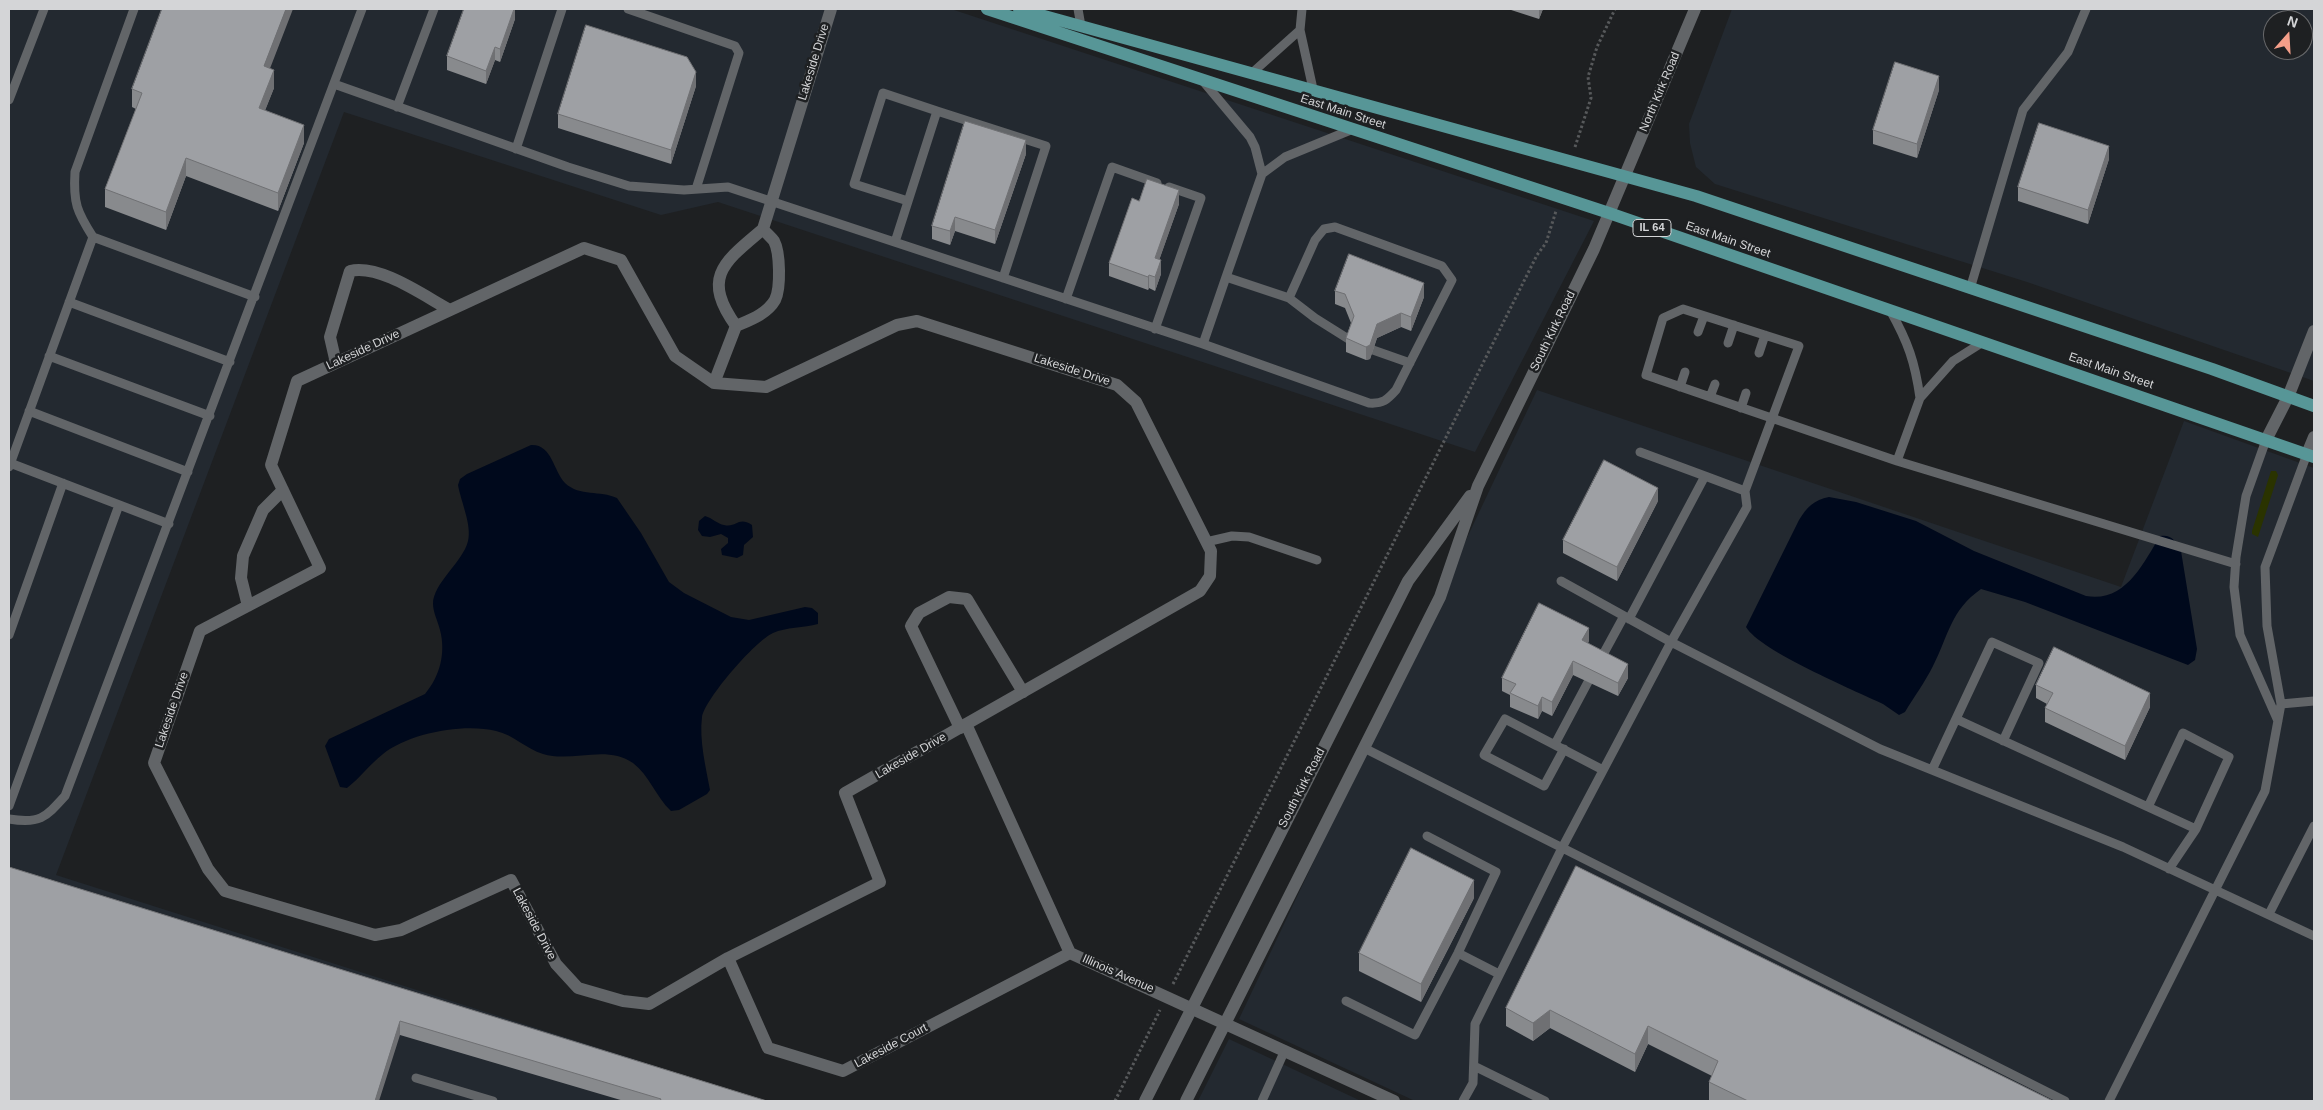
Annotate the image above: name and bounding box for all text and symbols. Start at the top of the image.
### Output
north arrow [2263,10,2313,60]
text: N [2285,13,2300,31]
street label: Lakeside Drive [796,22,832,102]
street label: North Kirk Road [1637,50,1683,134]
street label: East Main Street [1299,91,1387,133]
street label: East Main Street [1684,219,1772,261]
road number: IL 64 [1633,220,1671,237]
street label: South Kirk Road [1527,289,1579,373]
street label: Lakeside Drive [324,327,402,373]
street label: East Main Street [2067,350,2155,392]
street label: Lakeside Drive [1032,351,1112,389]
street label: Lakeside Drive [152,670,192,750]
street label: Lakeside Drive [873,730,949,782]
street label: South Kirk Road [1276,746,1328,830]
street label: Lakeside Drive [509,886,559,962]
street label: Illinois Avenue [1080,952,1156,996]
street label: Lakeside Court [852,1021,930,1071]

